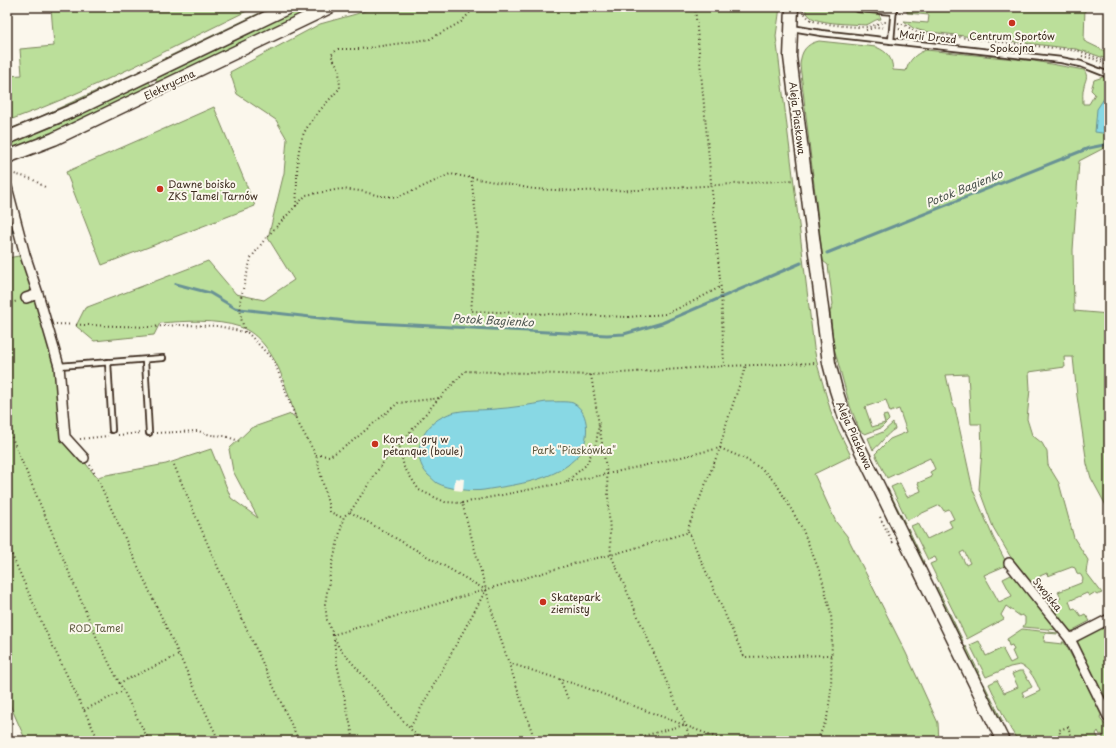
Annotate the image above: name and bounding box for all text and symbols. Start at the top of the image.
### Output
marker: Centrum Sportów Spokojna [1007,18,1017,28]
street label: Marii Drozd [899,26,957,46]
place label: Centrum Sportów Spokojna [969,28,1055,55]
street label: Elektryczna [141,65,198,104]
street label: Aleja Piaskowa [786,81,810,156]
water label: Potok Bagienko [923,165,1006,211]
place label: Dawne boisko ZKS Tamel Tarnów [168,176,258,203]
marker: Dawne boisko ZKS Tamel Tarnów [155,184,165,194]
water label: Potok Bagienko [452,309,535,331]
street label: Aleja Piaskowa [833,399,877,472]
place label: Kort do gry w pétanque (boule) [383,431,463,458]
marker: Kort do gry w pétanque (boule) [370,439,380,449]
park label: Park "Piaskówka" [532,442,616,457]
street label: Swojska [1030,574,1067,615]
place label: Skatepark ziemisty [551,589,601,616]
marker: Skatepark ziemisty [538,597,548,607]
park label: ROD Tamel [69,620,123,635]

